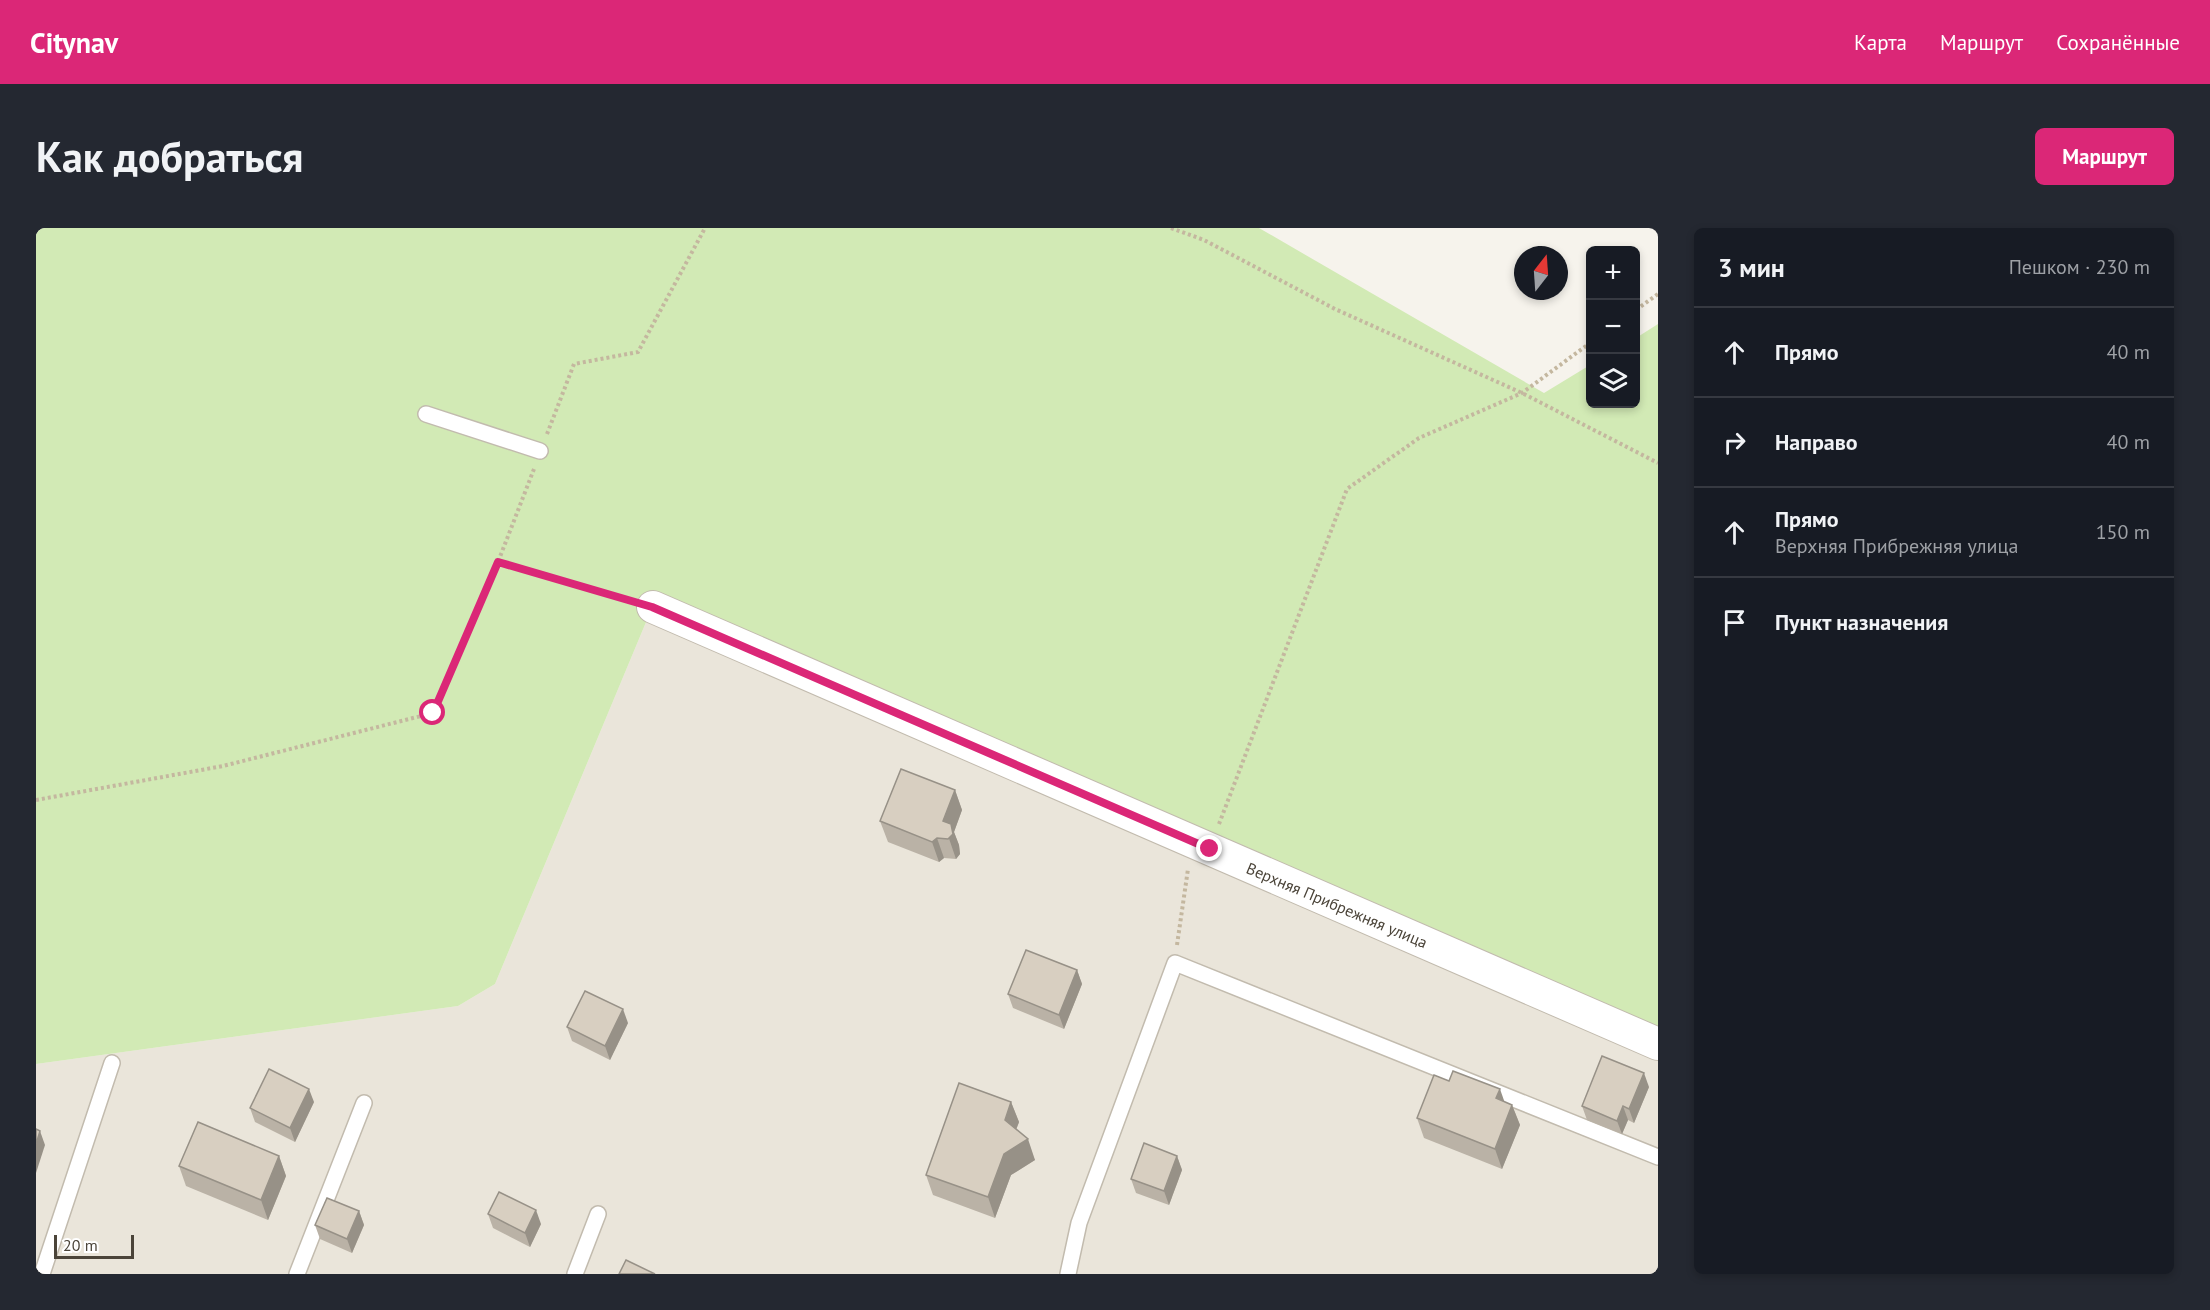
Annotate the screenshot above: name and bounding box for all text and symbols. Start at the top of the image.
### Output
text: Citynav [30,24,118,61]
text: Карта [1854,29,1907,56]
text: Маршрут [1940,29,2023,56]
text: Сохранённые [2056,29,2180,56]
button: Маршрут [2035,128,2174,185]
text: Как добраться [36,129,303,184]
north arrow [1514,246,1568,300]
map controls [1586,246,1640,408]
button: + [1586,246,1640,300]
text: 3 мин [1718,251,1785,284]
text: Пешком · 230 m [2009,254,2150,280]
button: − [1586,300,1640,354]
icon: ahead [1718,336,1751,369]
text: Прямо [1775,338,1838,366]
text: 40 m [2107,339,2150,365]
button: layers [1586,354,1640,408]
icon: right [1718,426,1751,459]
text: Направо [1775,428,1858,456]
text: 40 m [2107,429,2150,455]
text: Прямо [1775,505,1838,533]
icon: ahead [1718,516,1751,549]
text: 150 m [2096,519,2150,545]
text: Верхняя Прибрежняя улица [1775,533,2018,559]
icon: arrive [1718,606,1751,639]
text: Пункт назначения [1775,608,1948,636]
route start [419,699,445,725]
route end [1196,835,1222,861]
street label: Верхняя Прибрежняя улица [1243,858,1431,952]
scale bar [54,1232,134,1260]
text: 20 m [63,1235,98,1255]

